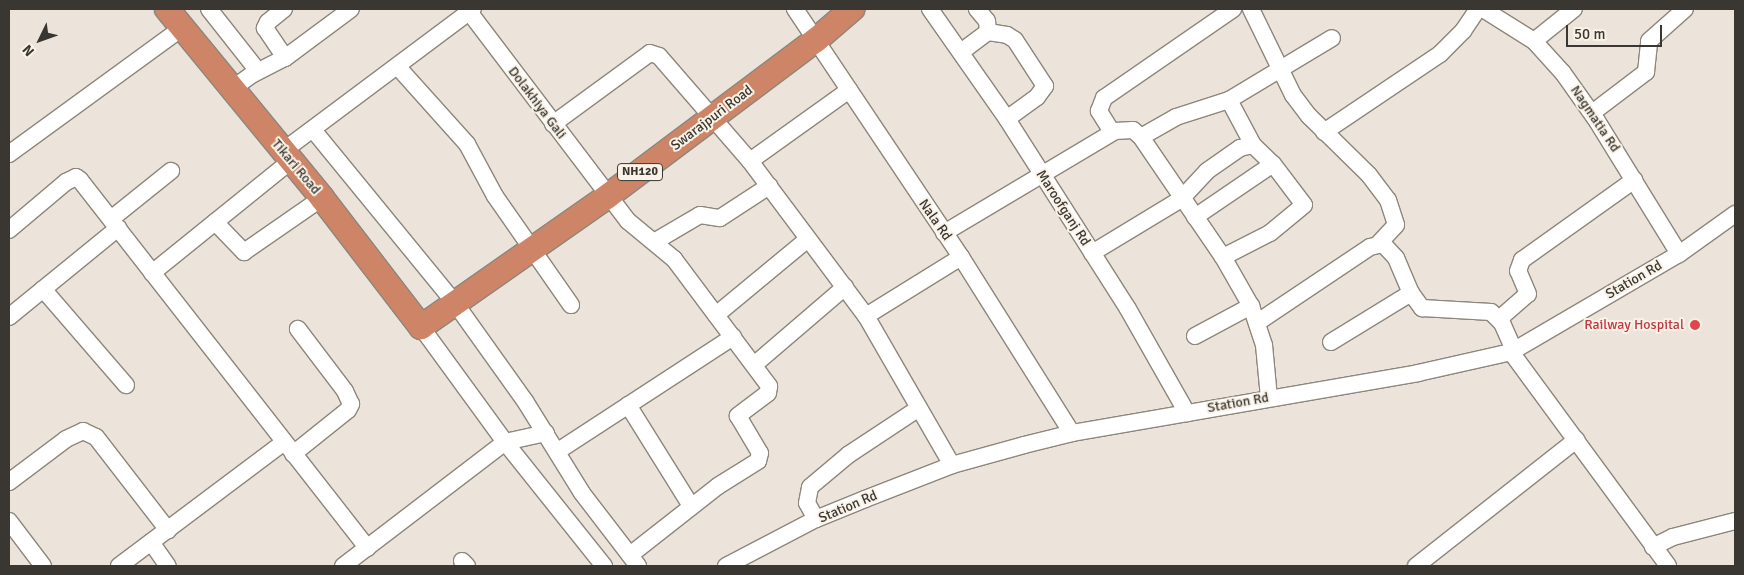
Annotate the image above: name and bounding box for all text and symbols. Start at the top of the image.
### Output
north arrow [15,15,65,65]
scale bar [1569,15,1665,47]
text: 50 m [1574,25,1605,43]
text: N [19,41,38,60]
street label: Dolakhiya Gali [504,63,570,143]
street label: Swarajpuri Road [668,82,756,154]
street label: Nagmatia Rd [1567,83,1623,155]
street label: Tikari Road [268,136,324,198]
road number: NH120 [616,162,664,182]
street label: Maroofganj Rd [1032,167,1094,249]
street label: Nala Rd [915,196,955,244]
street label: Station Rd [1603,257,1665,303]
place label: Railway Hospital [1584,317,1684,333]
marker: Railway Hospital [1688,318,1702,332]
street label: Station Rd [1206,389,1270,417]
street label: Station Rd [816,487,880,527]

